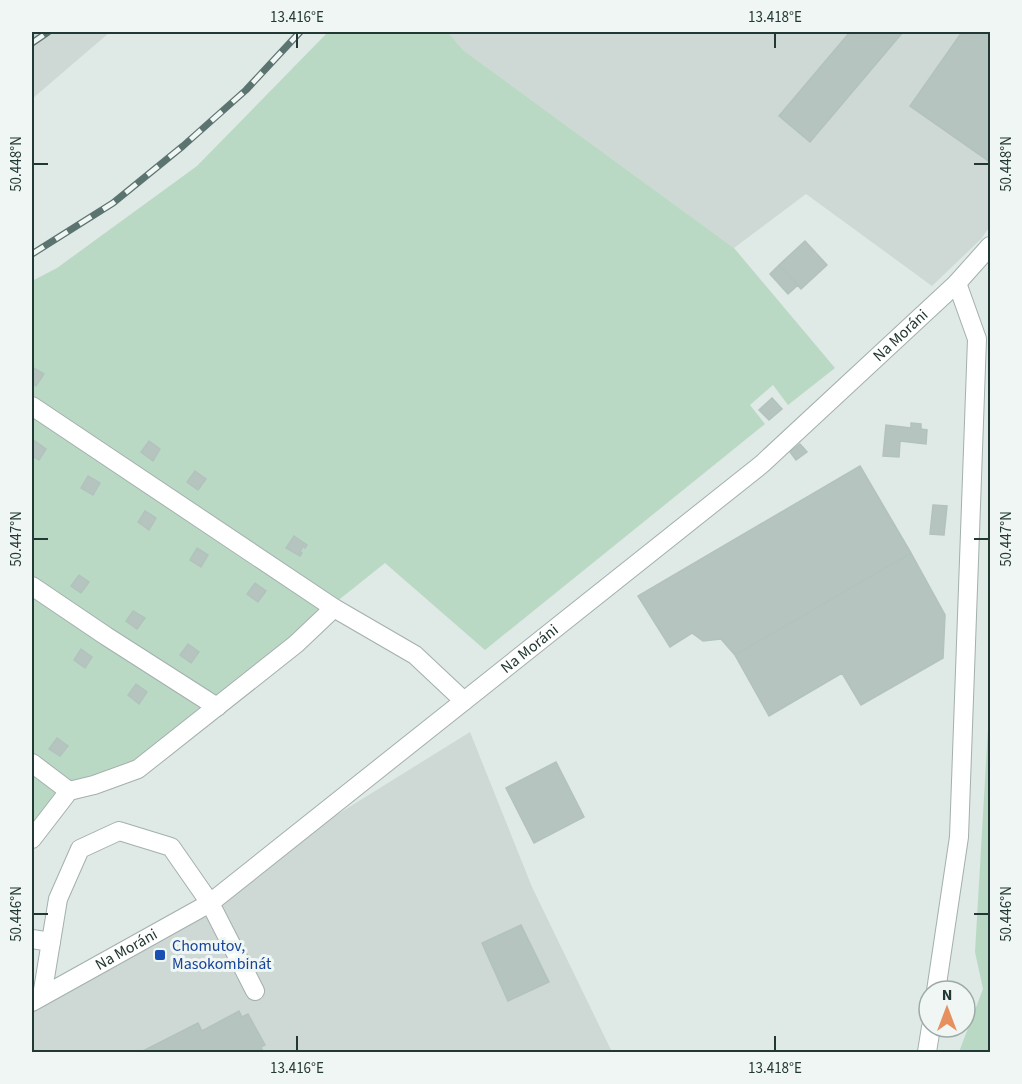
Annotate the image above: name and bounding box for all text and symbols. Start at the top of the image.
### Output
text: 13.416°E [270,7,324,28]
text: 13.418°E [748,7,802,28]
text: 50.448°N [6,136,27,192]
text: 50.448°N [996,136,1017,192]
street label: Na Moráni [868,304,933,367]
text: 50.447°N [6,511,27,567]
text: 50.447°N [996,511,1017,567]
street label: Na Moráni [496,619,563,679]
text: 50.446°N [6,886,27,942]
text: 50.446°N [996,886,1017,942]
street label: Na Moráni [91,923,161,976]
place label: Chomutov, Masokombinát [172,935,272,975]
marker: Chomutov, Masokombinát [153,948,167,962]
north arrow [917,979,977,1039]
text: N [942,984,952,1006]
text: 13.416°E [270,1058,324,1079]
text: 13.418°E [748,1058,802,1079]

